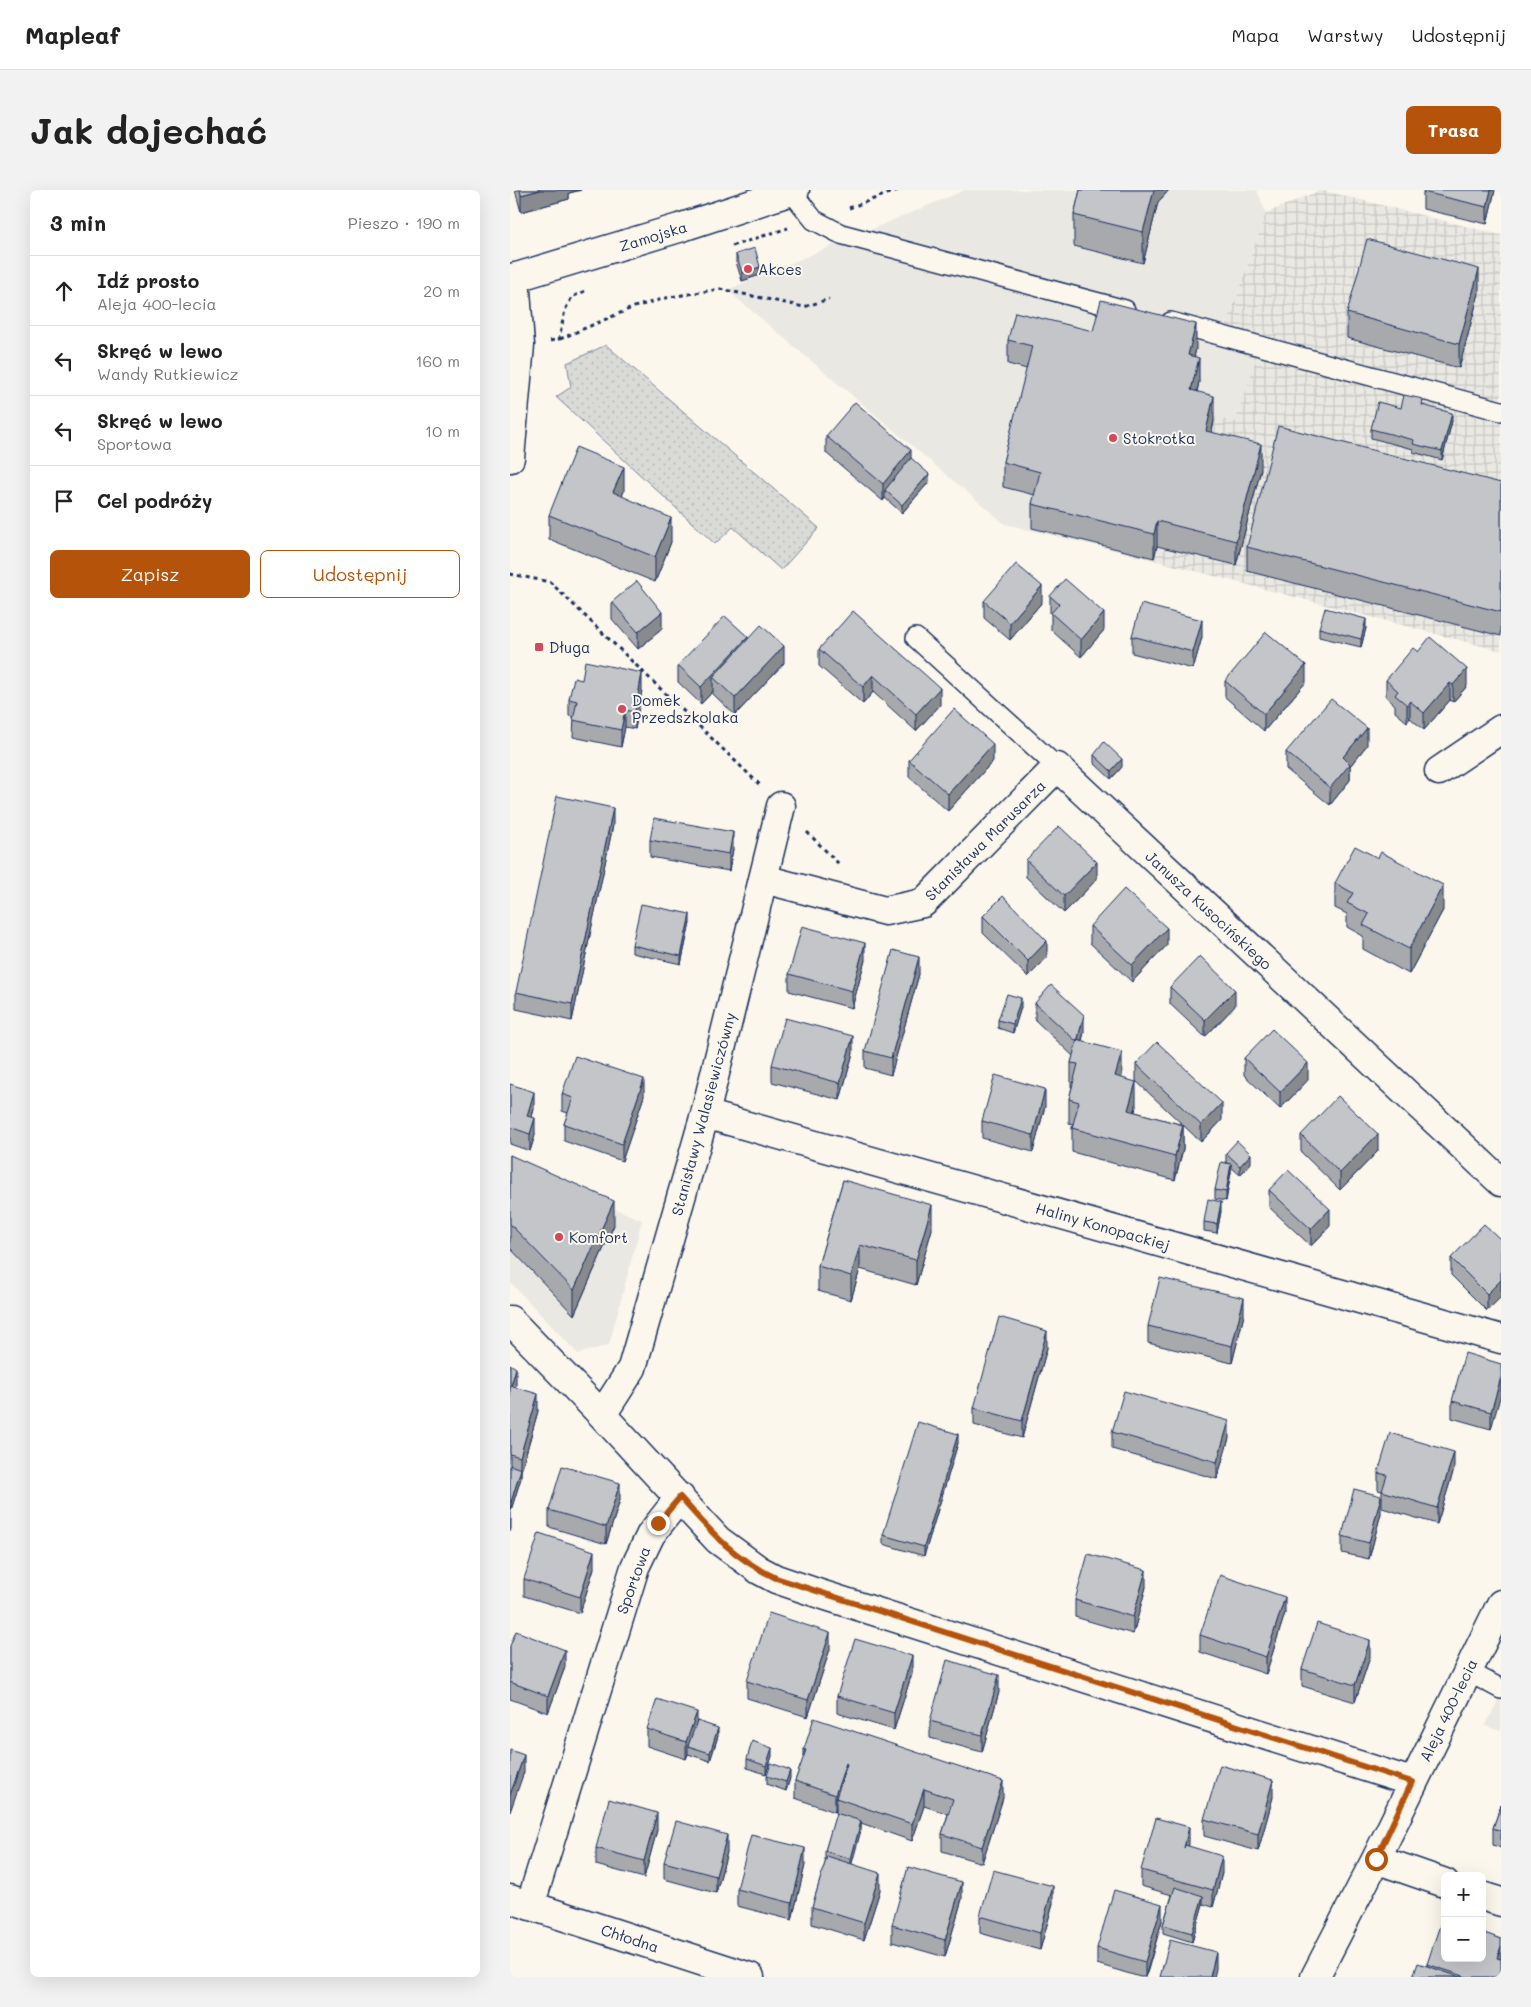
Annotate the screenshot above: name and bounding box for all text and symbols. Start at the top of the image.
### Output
text: Mapleaf [25,19,120,50]
text: Mapa [1231,23,1279,47]
text: Warstwy [1307,23,1383,47]
text: Udostępnij [1411,23,1506,47]
button: Trasa [1406,106,1501,154]
text: Jak dojechać [30,107,267,153]
text: 3 min [50,209,106,236]
text: Pieszo · 190 m [348,212,460,233]
street label: Zamojska [617,216,689,256]
place label: Akces [758,259,802,279]
marker: Akces [742,263,754,275]
text: Idź prosto [97,268,199,293]
icon: ahead [50,277,78,305]
text: 20 m [423,280,460,301]
text: Aleja 400-lecia [97,293,217,314]
text: Skręć w lewo [97,338,223,363]
icon: left [50,347,78,375]
text: 160 m [415,350,460,371]
text: Wandy Rutkiewicz [97,363,238,384]
text: Skręć w lewo [97,408,223,433]
icon: left [50,417,78,445]
text: 10 m [425,420,460,441]
place label: Stokrotka [1123,428,1195,448]
marker: Stokrotka [1107,432,1119,444]
text: Sportowa [97,433,172,454]
icon: arrive [50,487,78,515]
text: Cel podróży [97,488,212,513]
button: Zapisz [50,550,250,598]
button: Udostępnij [260,550,460,598]
place label: Długa [549,637,590,657]
marker: Długa [533,641,545,653]
place label: Domek Przedszkolaka [632,690,739,727]
marker: Domek Przedszkolaka [616,703,628,715]
street label: Stanisława Marusarza [920,775,1050,905]
street label: Janusza Kusocińskiego [1142,846,1277,974]
street label: Stanisławy Walasiewiczówny [666,1010,740,1218]
street label: Haliny Konopackiej [1034,1197,1172,1255]
place label: Komfort [569,1227,628,1247]
marker: Komfort [553,1231,565,1243]
route end [647,1512,670,1535]
street label: Sportowa [612,1543,654,1617]
street label: Aleja 400-lecia [1414,1655,1482,1765]
route start [1365,1848,1388,1871]
map controls [1441,1872,1486,1962]
button: + [1441,1872,1486,1917]
button: − [1441,1917,1486,1962]
street label: Chłodna [598,1919,662,1957]

